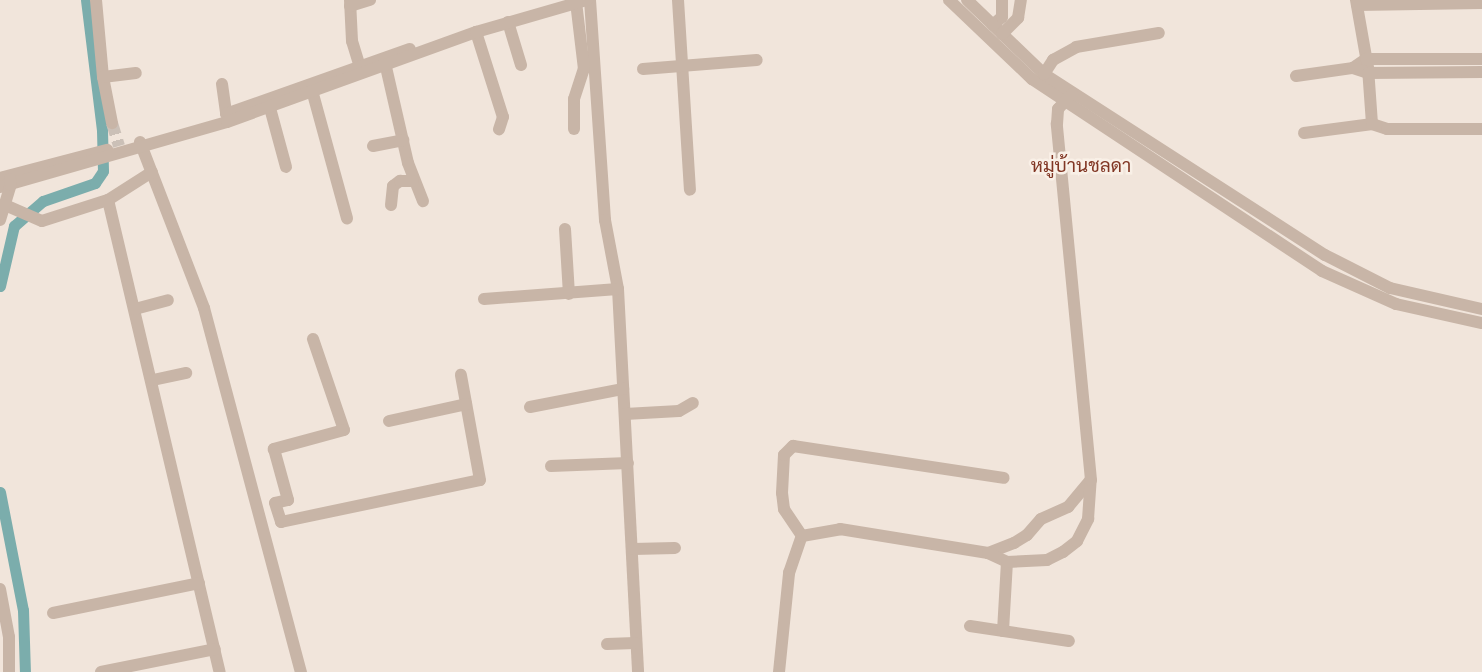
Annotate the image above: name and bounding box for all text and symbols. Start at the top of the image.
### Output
district label: หมู่บ้านชลดา [1031,154,1131,176]

